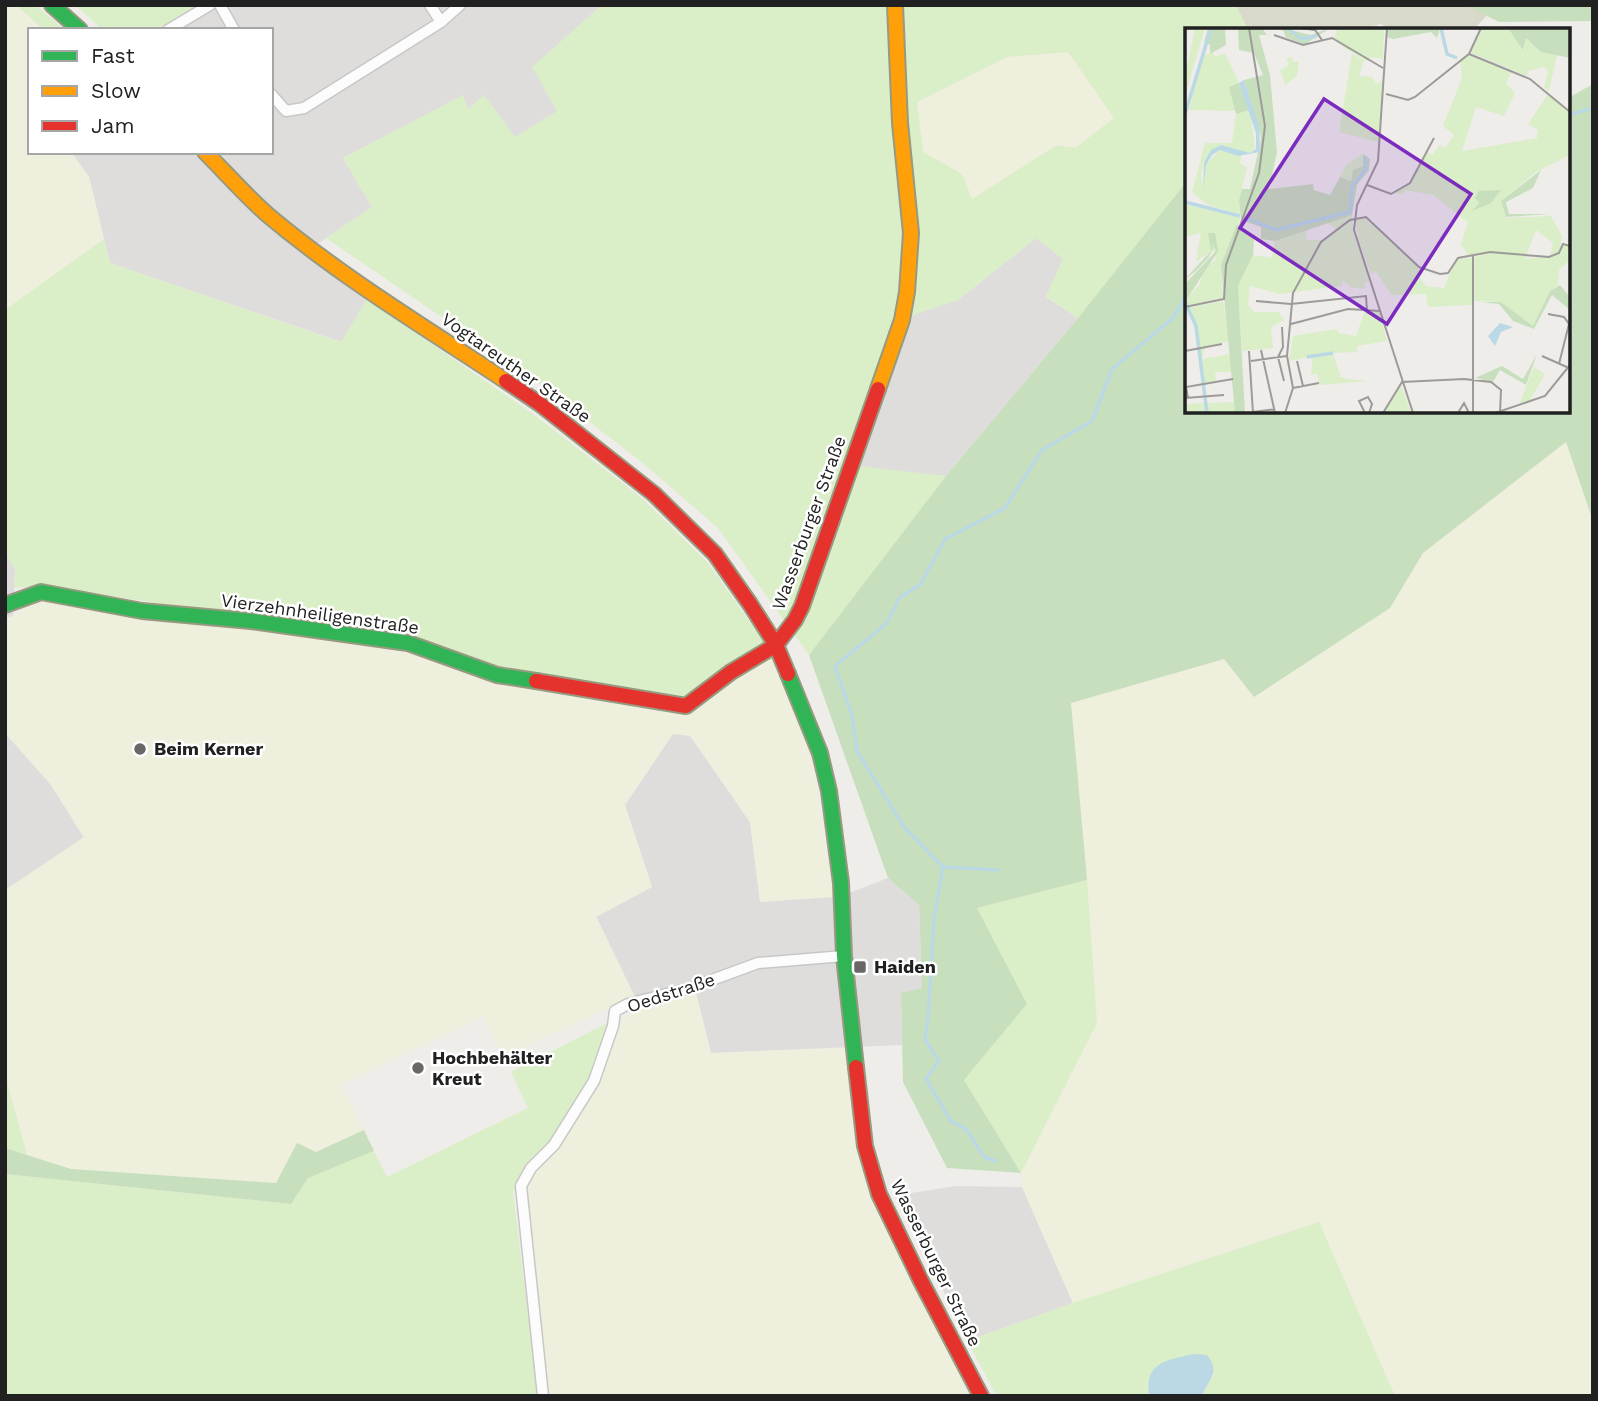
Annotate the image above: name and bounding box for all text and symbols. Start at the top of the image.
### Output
legend [28,28,273,154]
inset map [1185,28,1570,413]
text: Fast [91,43,135,68]
text: Slow [91,78,141,103]
text: Jam [91,113,134,138]
street label: Vogtareuther Straße [438,308,595,427]
street label: Wasserburger Straße [767,433,850,613]
street label: Vierzehnheiligenstraße [220,589,420,638]
place label: Beim Kerner [154,738,264,759]
marker: Beim Kerner [132,741,148,757]
place label: Haiden [874,956,936,977]
marker: Haiden [852,959,868,975]
street label: Oedstraße [624,968,717,1017]
place label: Hochbehälter Kreut [432,1047,553,1089]
marker: Hochbehälter Kreut [410,1060,426,1076]
street label: Wasserburger Straße [887,1176,986,1350]

